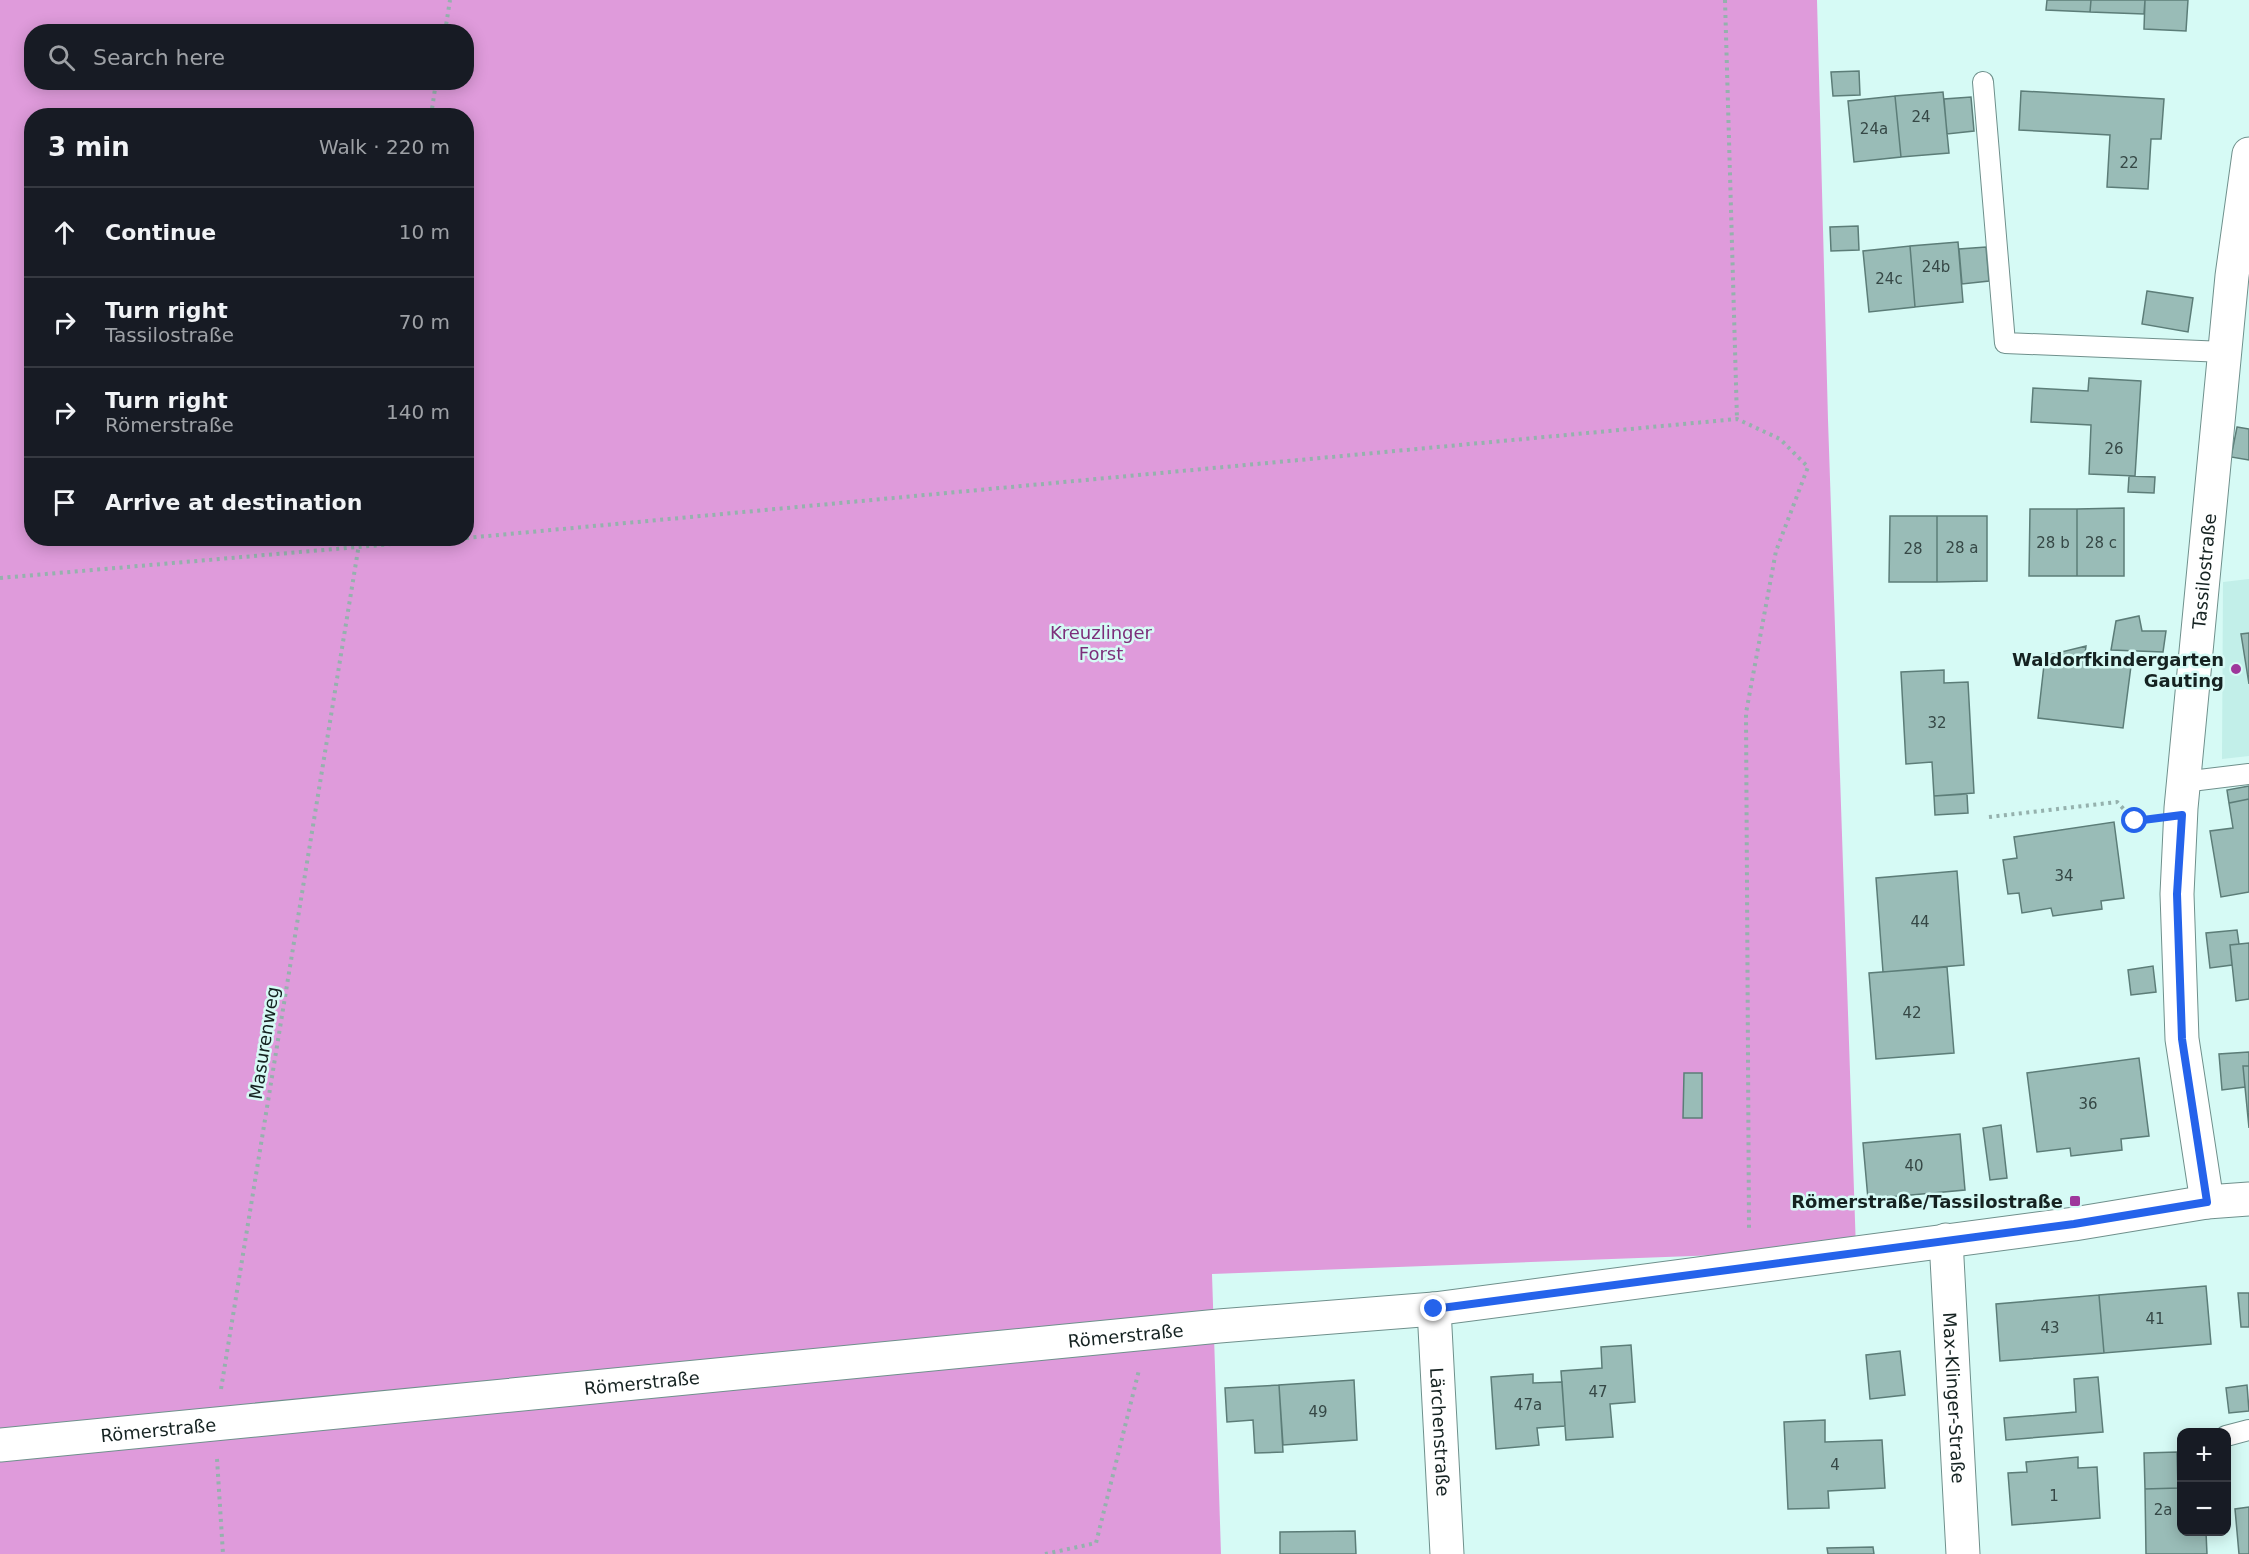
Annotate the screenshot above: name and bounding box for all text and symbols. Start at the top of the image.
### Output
search box [24,24,474,90]
icon: search [45,41,78,74]
text: Search here [93,45,225,70]
house number: 24 [1911,108,1931,126]
house number: 24a [1860,120,1888,138]
text: 3 min [48,132,130,162]
text: Walk · 220 m [319,135,450,159]
house number: 22 [2119,154,2139,172]
icon: ahead [48,216,81,249]
text: Continue [105,220,216,245]
text: 10 m [399,220,450,244]
house number: 24b [1922,258,1950,276]
house number: 24c [1875,270,1903,288]
text: Turn right [105,298,228,323]
icon: right [48,306,81,339]
text: 70 m [399,310,450,334]
text: Tassilostraße [105,323,234,347]
text: Turn right [105,388,228,413]
icon: right [48,396,81,429]
text: 140 m [386,400,450,424]
text: Römerstraße [105,413,234,437]
house number: 26 [2104,440,2124,458]
icon: arrive [48,486,81,519]
text: Arrive at destination [105,490,362,515]
street label: Tassilostraße [2188,512,2220,631]
house number: 28 b [2036,534,2070,552]
house number: 28 c [2085,534,2117,552]
house number: 28 a [1945,539,1979,557]
house number: 28 [1903,540,1923,558]
park label: Kreuzlinger Forst [1050,622,1153,664]
place label: Waldorfkindergarten Gauting [2012,649,2224,691]
marker: Waldorfkindergarten Gauting [2229,662,2243,676]
house number: 32 [1927,714,1947,732]
route start [2121,807,2147,833]
house number: 34 [2054,867,2074,885]
house number: 44 [1910,913,1930,931]
street label: Masurenweg [245,985,283,1101]
house number: 42 [1902,1004,1922,1022]
house number: 36 [2078,1095,2098,1113]
house number: 40 [1904,1157,1924,1175]
place label: Römerstraße/Tassilostraße [1791,1191,2063,1212]
marker: Römerstraße/Tassilostraße [2068,1194,2082,1208]
route end [1420,1295,1446,1321]
house number: 41 [2145,1310,2165,1328]
street label: Max-Klinger-Straße [1939,1312,1970,1484]
street label: Römerstraße [1067,1319,1184,1351]
house number: 43 [2040,1319,2060,1337]
street label: Römerstraße [583,1366,701,1398]
street label: Lärchenstraße [1427,1367,1454,1497]
house number: 47 [1588,1383,1608,1401]
house number: 47a [1514,1396,1542,1414]
house number: 49 [1308,1403,1328,1421]
street label: Römerstraße [99,1413,217,1446]
map controls [2177,1428,2231,1536]
button: + [2177,1428,2231,1482]
house number: 4 [1830,1456,1840,1474]
button: − [2177,1482,2231,1536]
house number: 1 [2049,1487,2059,1505]
house number: 2a [2154,1501,2172,1519]

